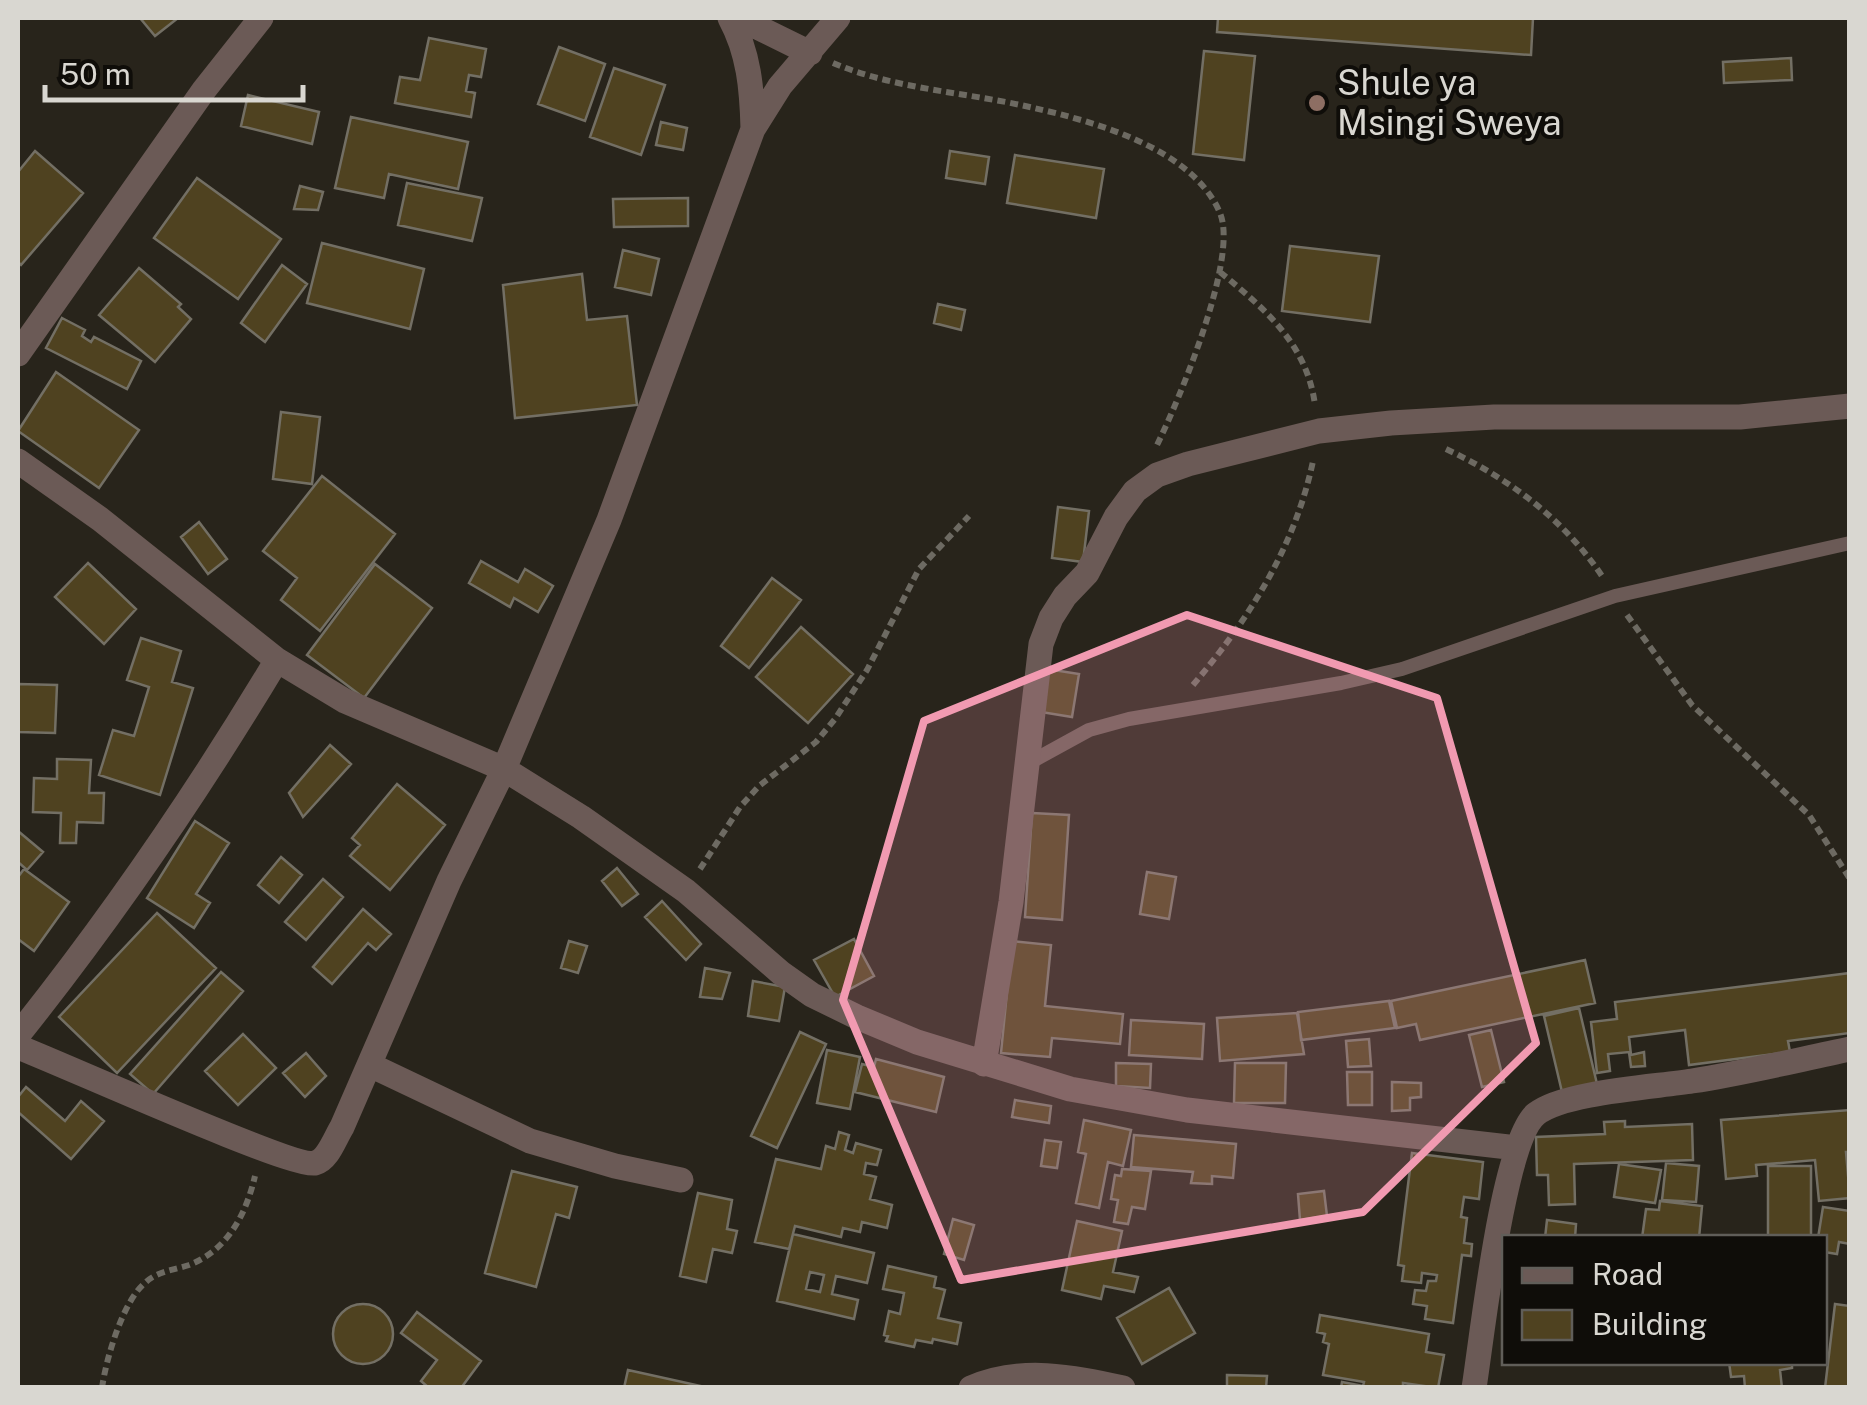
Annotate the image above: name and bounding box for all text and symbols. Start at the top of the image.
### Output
scale bar [45,40,302,102]
text: 50 m [60,56,131,92]
place label: Shule ya Msingi Sweya [1337,62,1562,143]
marker: Shule ya Msingi Sweya [1306,92,1328,114]
legend [1502,1235,1827,1365]
text: Road [1592,1256,1663,1292]
text: Building [1592,1306,1707,1342]

